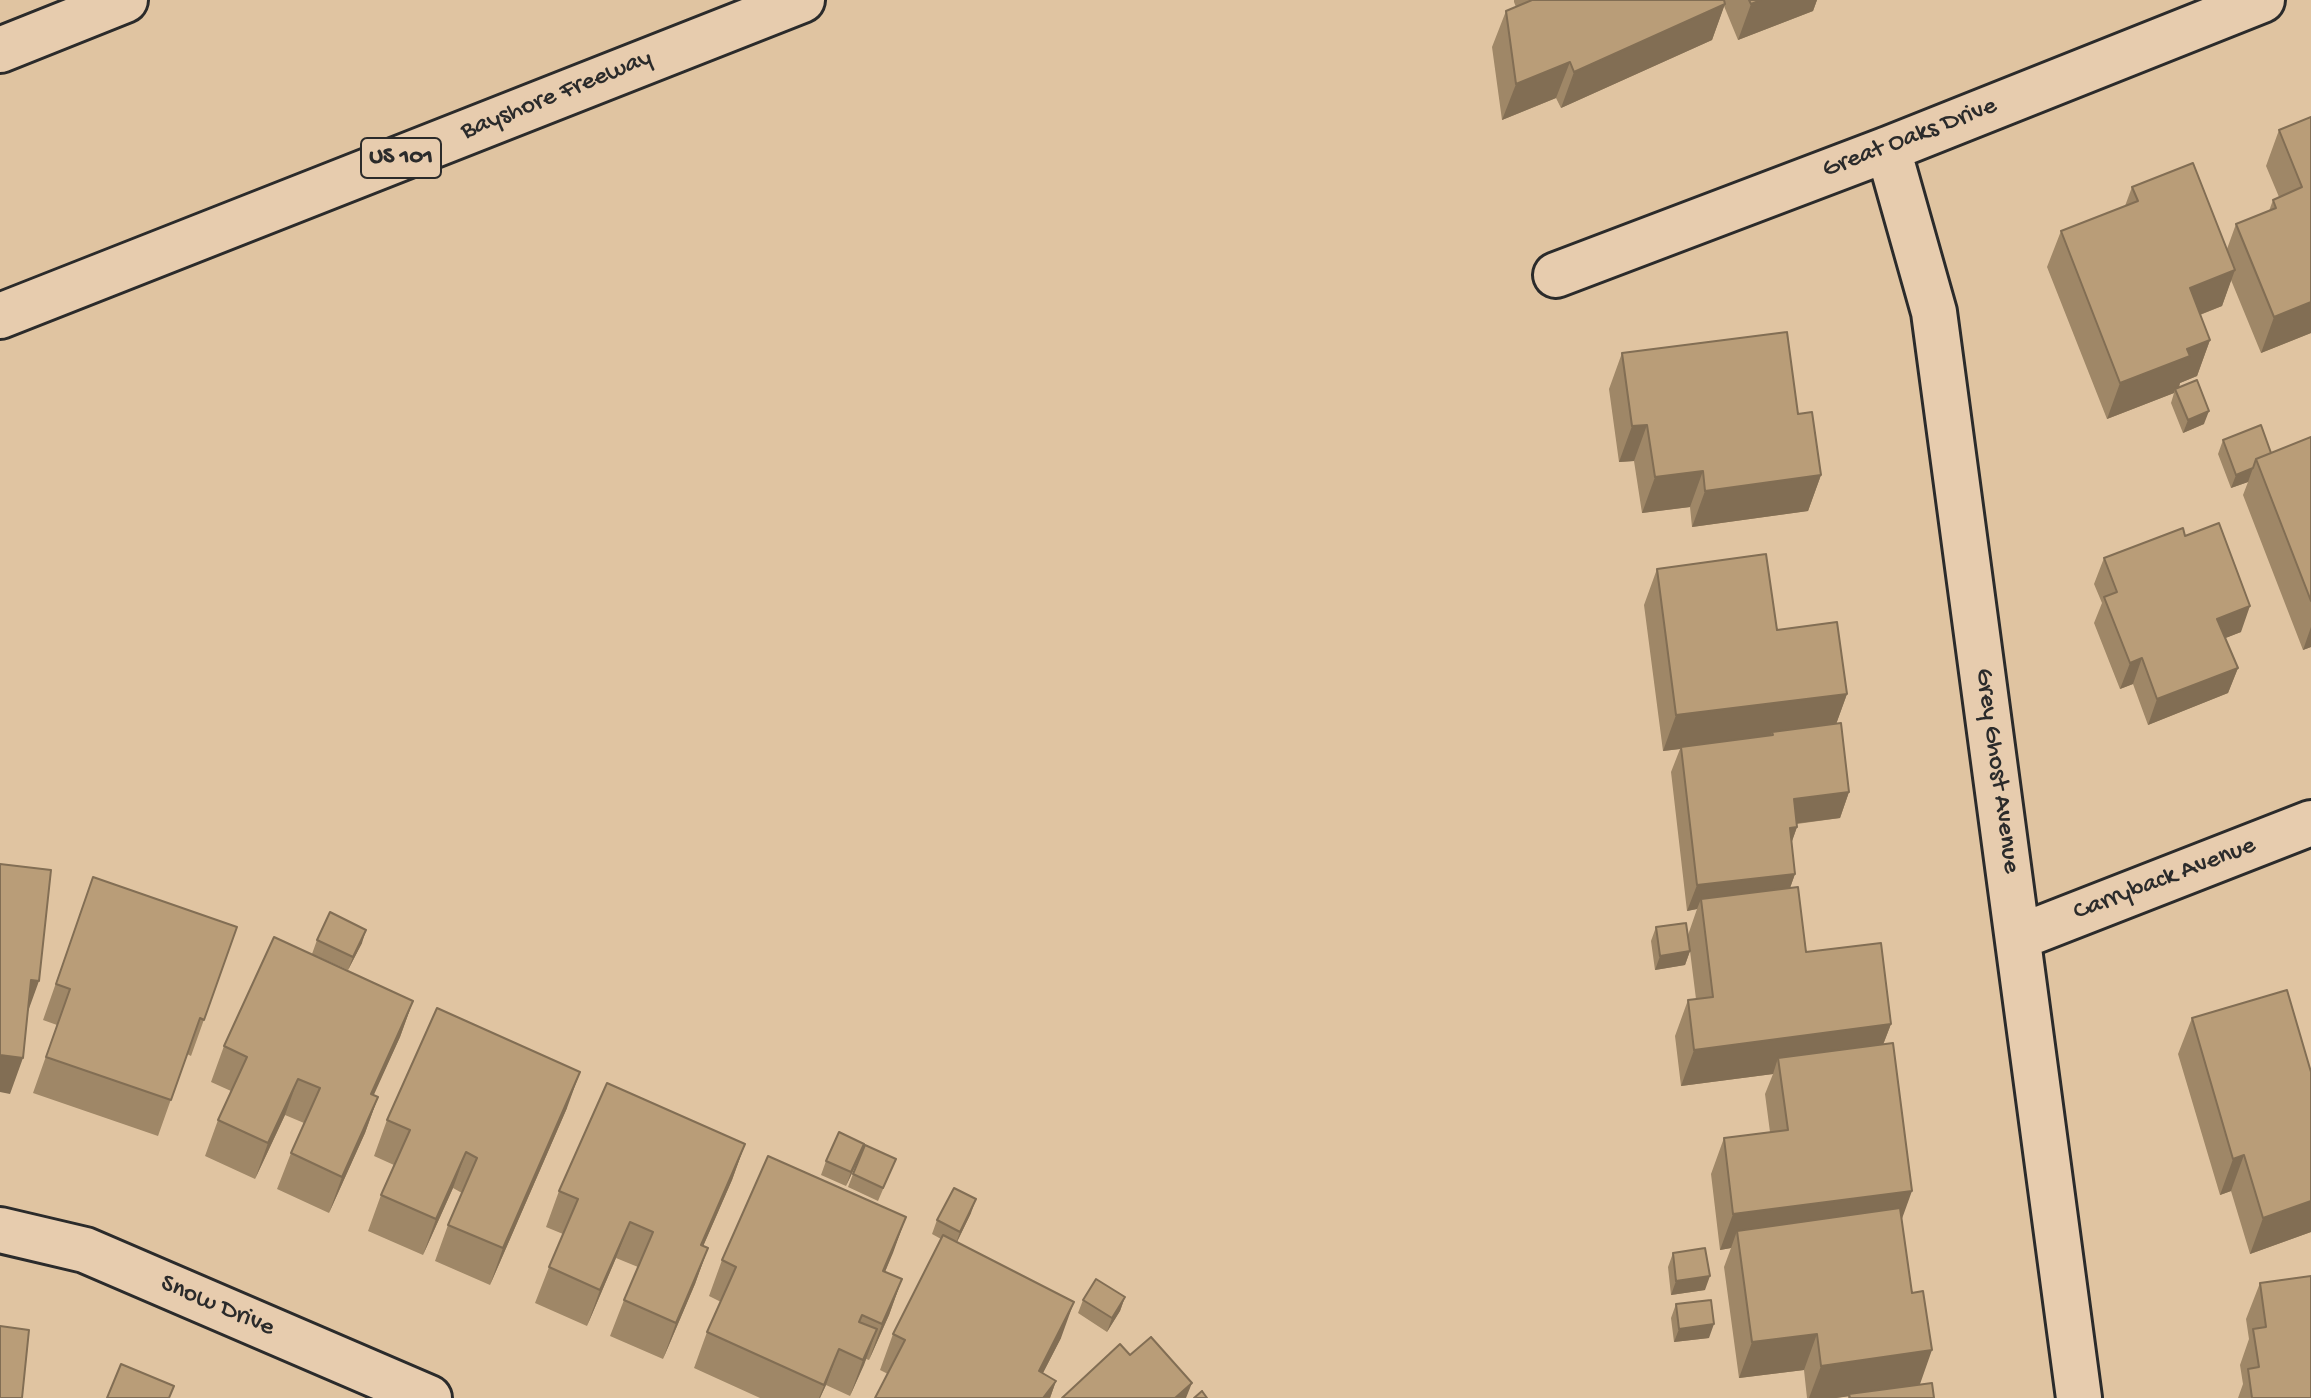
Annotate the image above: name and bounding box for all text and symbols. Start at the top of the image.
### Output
street label: Bayshore Freeway [457,43,657,149]
street label: Great Oaks Drive [1818,91,2002,187]
road number: US 101 [361,138,441,178]
street label: Grey Ghost Avenue [1966,667,2026,875]
street label: Carryback Avenue [2069,831,2261,929]
street label: Snow Drive [155,1269,279,1345]

